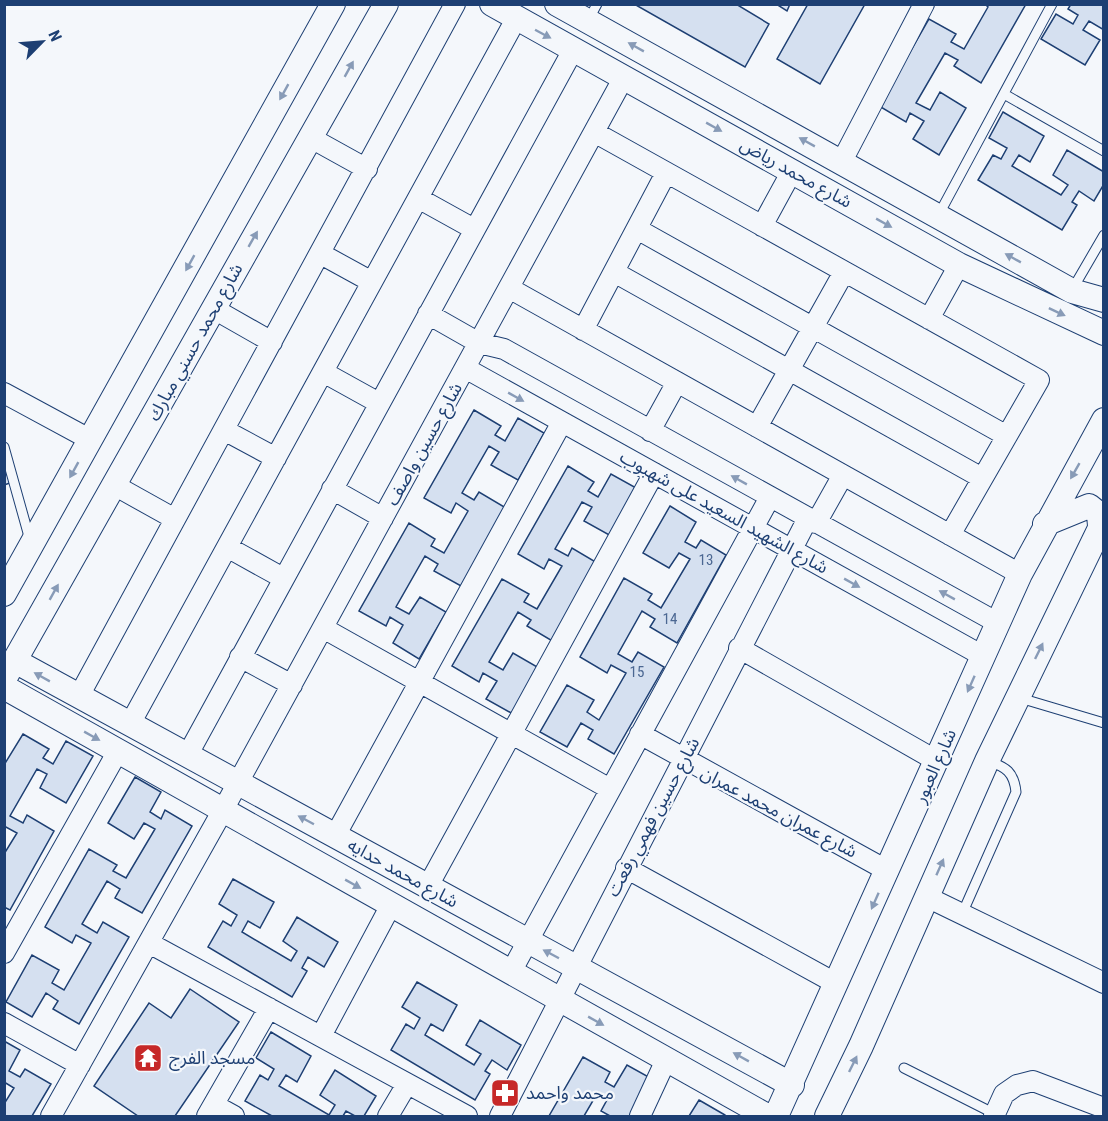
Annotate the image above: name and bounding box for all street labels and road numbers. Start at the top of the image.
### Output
street label: شارع محمد رياض [735,133,856,215]
street label: شارع محمد حسني مبارك [143,259,250,426]
street label: شارع حسين واصف [381,379,470,511]
street label: شارع الشهيد السعيد على شهبوب [615,445,832,581]
street label: شارع العبور [909,726,964,809]
street label: شارع حسين فهمي رفعت [602,734,707,902]
street label: شارع عمران محمد عمران [696,761,861,865]
street label: شارع محمد حدايه [342,834,462,915]

